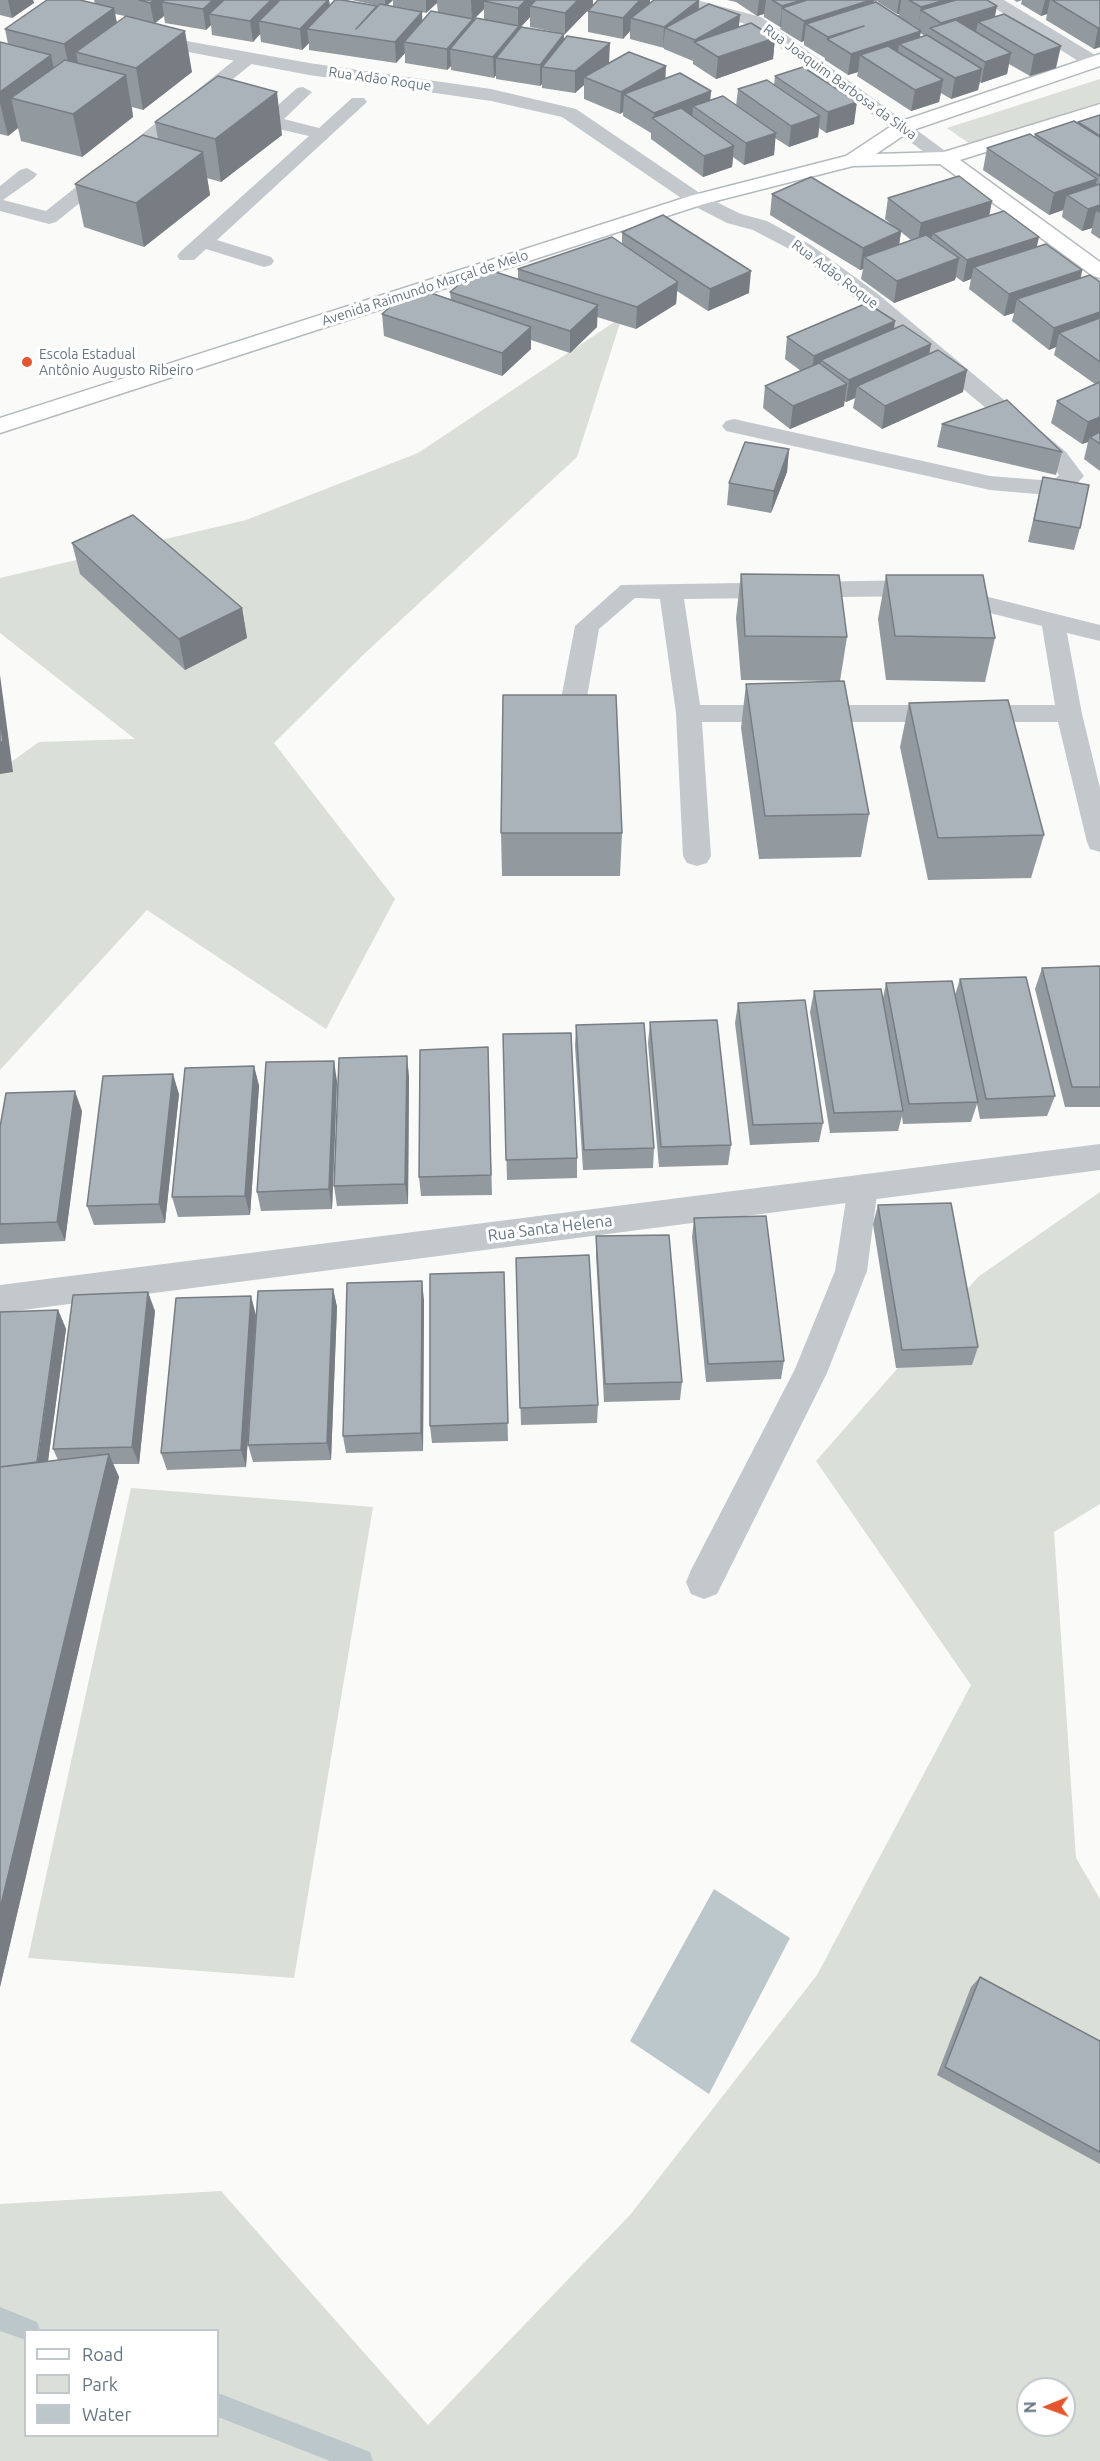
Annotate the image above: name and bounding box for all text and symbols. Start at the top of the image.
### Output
street label: Rua Joaquim Barbosa da Silva [760,21,920,143]
street label: Rua Adão Roque [327,63,433,95]
street label: Rua Adão Roque [789,236,881,312]
street label: Avenida Raimundo Marçal de Melo [319,247,531,329]
place label: Escola Estadual Antônio Augusto Ribeiro [39,346,194,378]
marker: Escola Estadual Antônio Augusto Ribeiro [20,355,34,369]
street label: Rua Santa Helena [487,1211,613,1245]
legend [24,2329,219,2437]
text: Road [82,2344,124,2364]
text: Park [82,2374,118,2394]
north arrow [1016,2377,1076,2437]
text: N [1021,2401,1039,2413]
text: Water [82,2404,131,2424]

